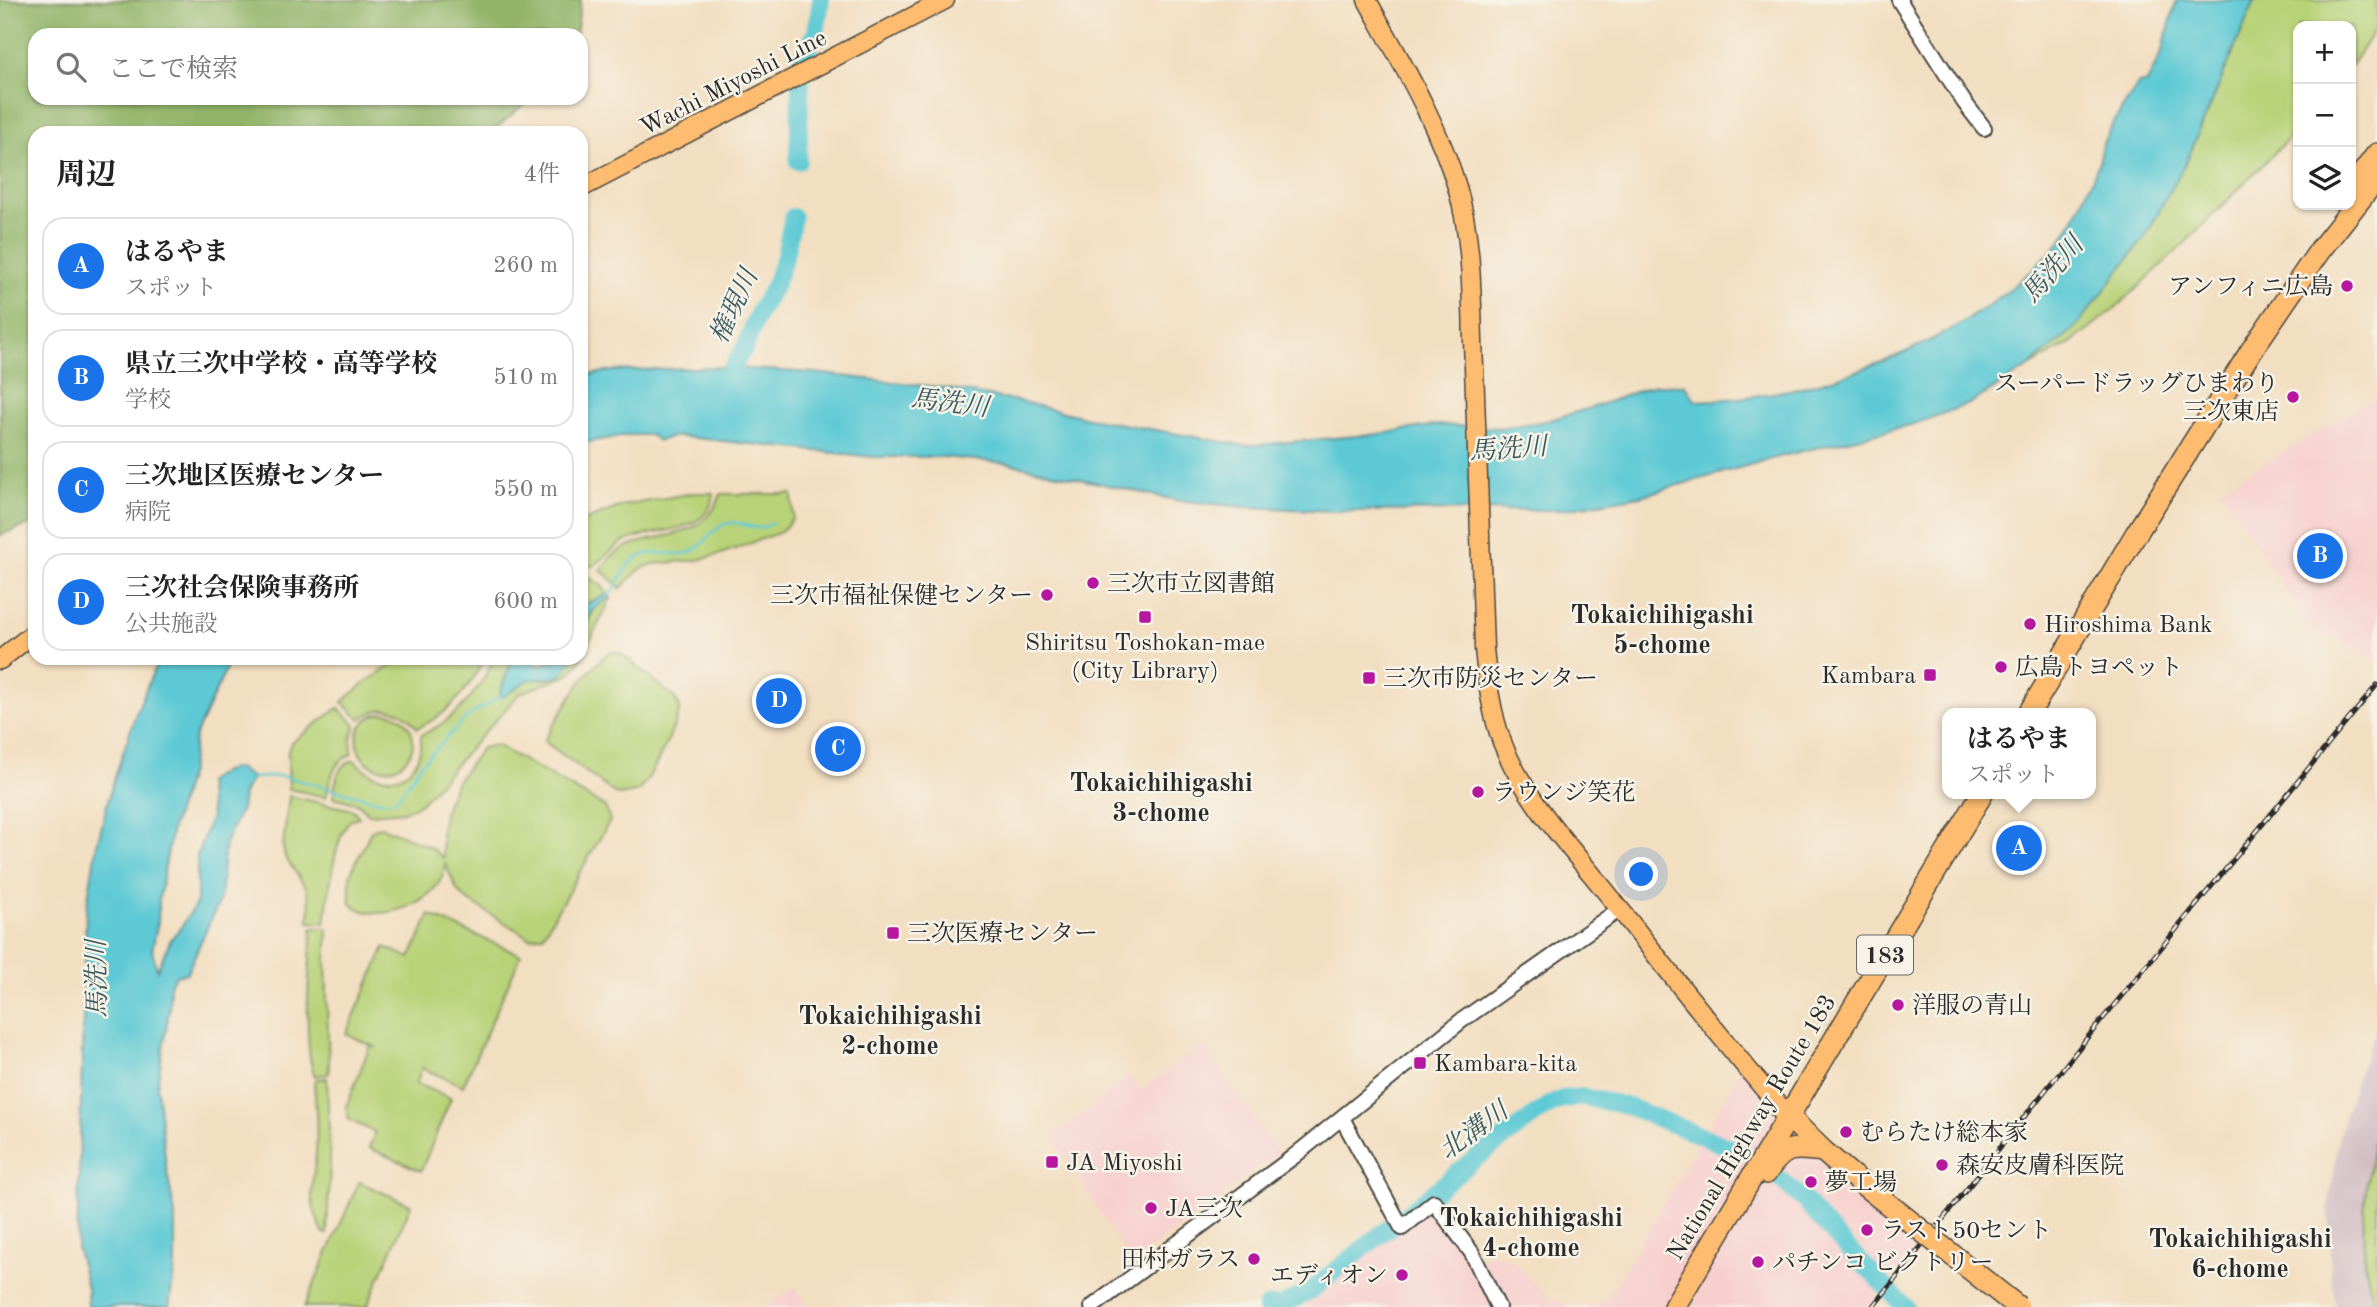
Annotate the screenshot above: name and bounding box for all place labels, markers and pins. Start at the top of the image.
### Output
place label: アンフィニ広島 [2168,273,2333,300]
marker: アンフィニ広島 [2339,278,2355,294]
place label: スーパードラッグひまわり 三次東店 [1994,371,2279,425]
marker: スーパードラッグひまわり 三次東店 [2285,389,2301,405]
pin: B [2297,530,2343,582]
place label: 三次市立図書館 [1107,570,1275,597]
marker: 三次市立図書館 [1085,575,1101,591]
place label: 三次市福祉保健センター [770,582,1033,609]
marker: 三次市福祉保健センター [1039,587,1055,603]
marker: Shiritsu Toshokan-mae (City Library) [1137,609,1153,625]
place label: Hiroshima Bank [2044,614,2213,638]
marker: Hiroshima Bank [2022,616,2038,632]
place label: Shiritsu Toshokan-mae (City Library) [1025,632,1265,684]
place label: 広島トヨペット [2015,654,2183,681]
marker: 広島トヨペット [1993,659,2009,675]
place label: 三次市防災センター [1383,665,1598,692]
place label: Kambara [1821,665,1916,689]
marker: Kambara [1922,667,1938,683]
marker: 三次市防災センター [1361,670,1377,686]
pin: D [756,675,802,727]
pin: C [815,723,861,775]
place label: ラウンジ笑花 [1492,779,1635,806]
marker: ラウンジ笑花 [1470,784,1486,800]
pin: A [1996,822,2042,874]
place label: 三次医療センター [907,920,1098,947]
marker: 三次医療センター [885,925,901,941]
place label: 洋服の青山 [1912,992,2032,1019]
marker: 洋服の青山 [1890,997,1906,1013]
place label: Kambara-kita [1434,1053,1577,1077]
marker: Kambara-kita [1412,1055,1428,1071]
place label: むらたけ総本家 [1860,1119,2028,1146]
marker: むらたけ総本家 [1838,1124,1854,1140]
place label: JA Miyoshi [1066,1152,1183,1176]
place label: 森安皮膚科医院 [1956,1152,2124,1179]
marker: JA Miyoshi [1044,1154,1060,1170]
marker: 森安皮膚科医院 [1934,1157,1950,1173]
place label: 夢工場 [1825,1169,1897,1196]
marker: 夢工場 [1803,1174,1819,1190]
place label: JA三次 [1165,1195,1243,1222]
marker: JA三次 [1143,1200,1159,1216]
place label: ラスト50セント [1881,1219,2052,1244]
marker: ラスト50セント [1859,1222,1875,1238]
place label: 田村ガラス [1121,1246,1240,1273]
marker: 田村ガラス [1246,1251,1262,1267]
place label: パチンコ ビクトリー [1772,1251,1994,1276]
marker: パチンコ ビクトリー [1750,1254,1766,1270]
place label: エディオン [1270,1263,1388,1289]
marker: エディオン [1394,1267,1410,1283]

